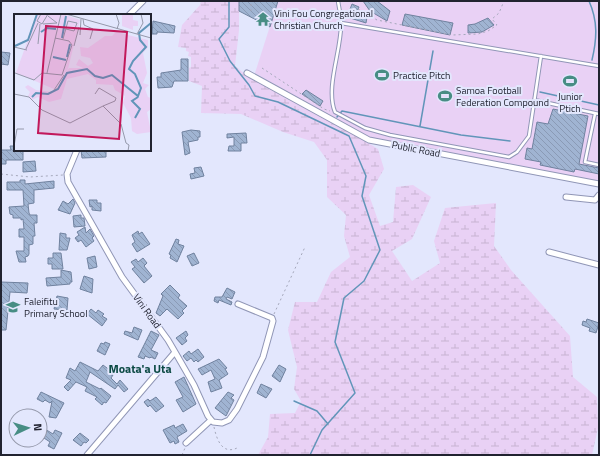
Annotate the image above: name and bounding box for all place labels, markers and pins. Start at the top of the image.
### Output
place label: Vini Fou Congregational Christian Church [274,6,373,33]
temple icon: Vini Fou Congregational Christian Church [255,11,271,27]
sports icon: Practice Pitch [374,67,390,83]
place label: Practice Pitch [393,68,450,83]
sports icon: Junior Ptich [562,73,578,89]
place label: Samoa Football Federation Compound [456,83,549,110]
sports icon: Samoa Football Federation Compound [437,88,453,104]
place label: Junior Ptich [558,89,583,116]
place label: Faleifitu Primary School [24,294,87,321]
school or university icon: Faleifitu Primary School [5,299,21,315]

